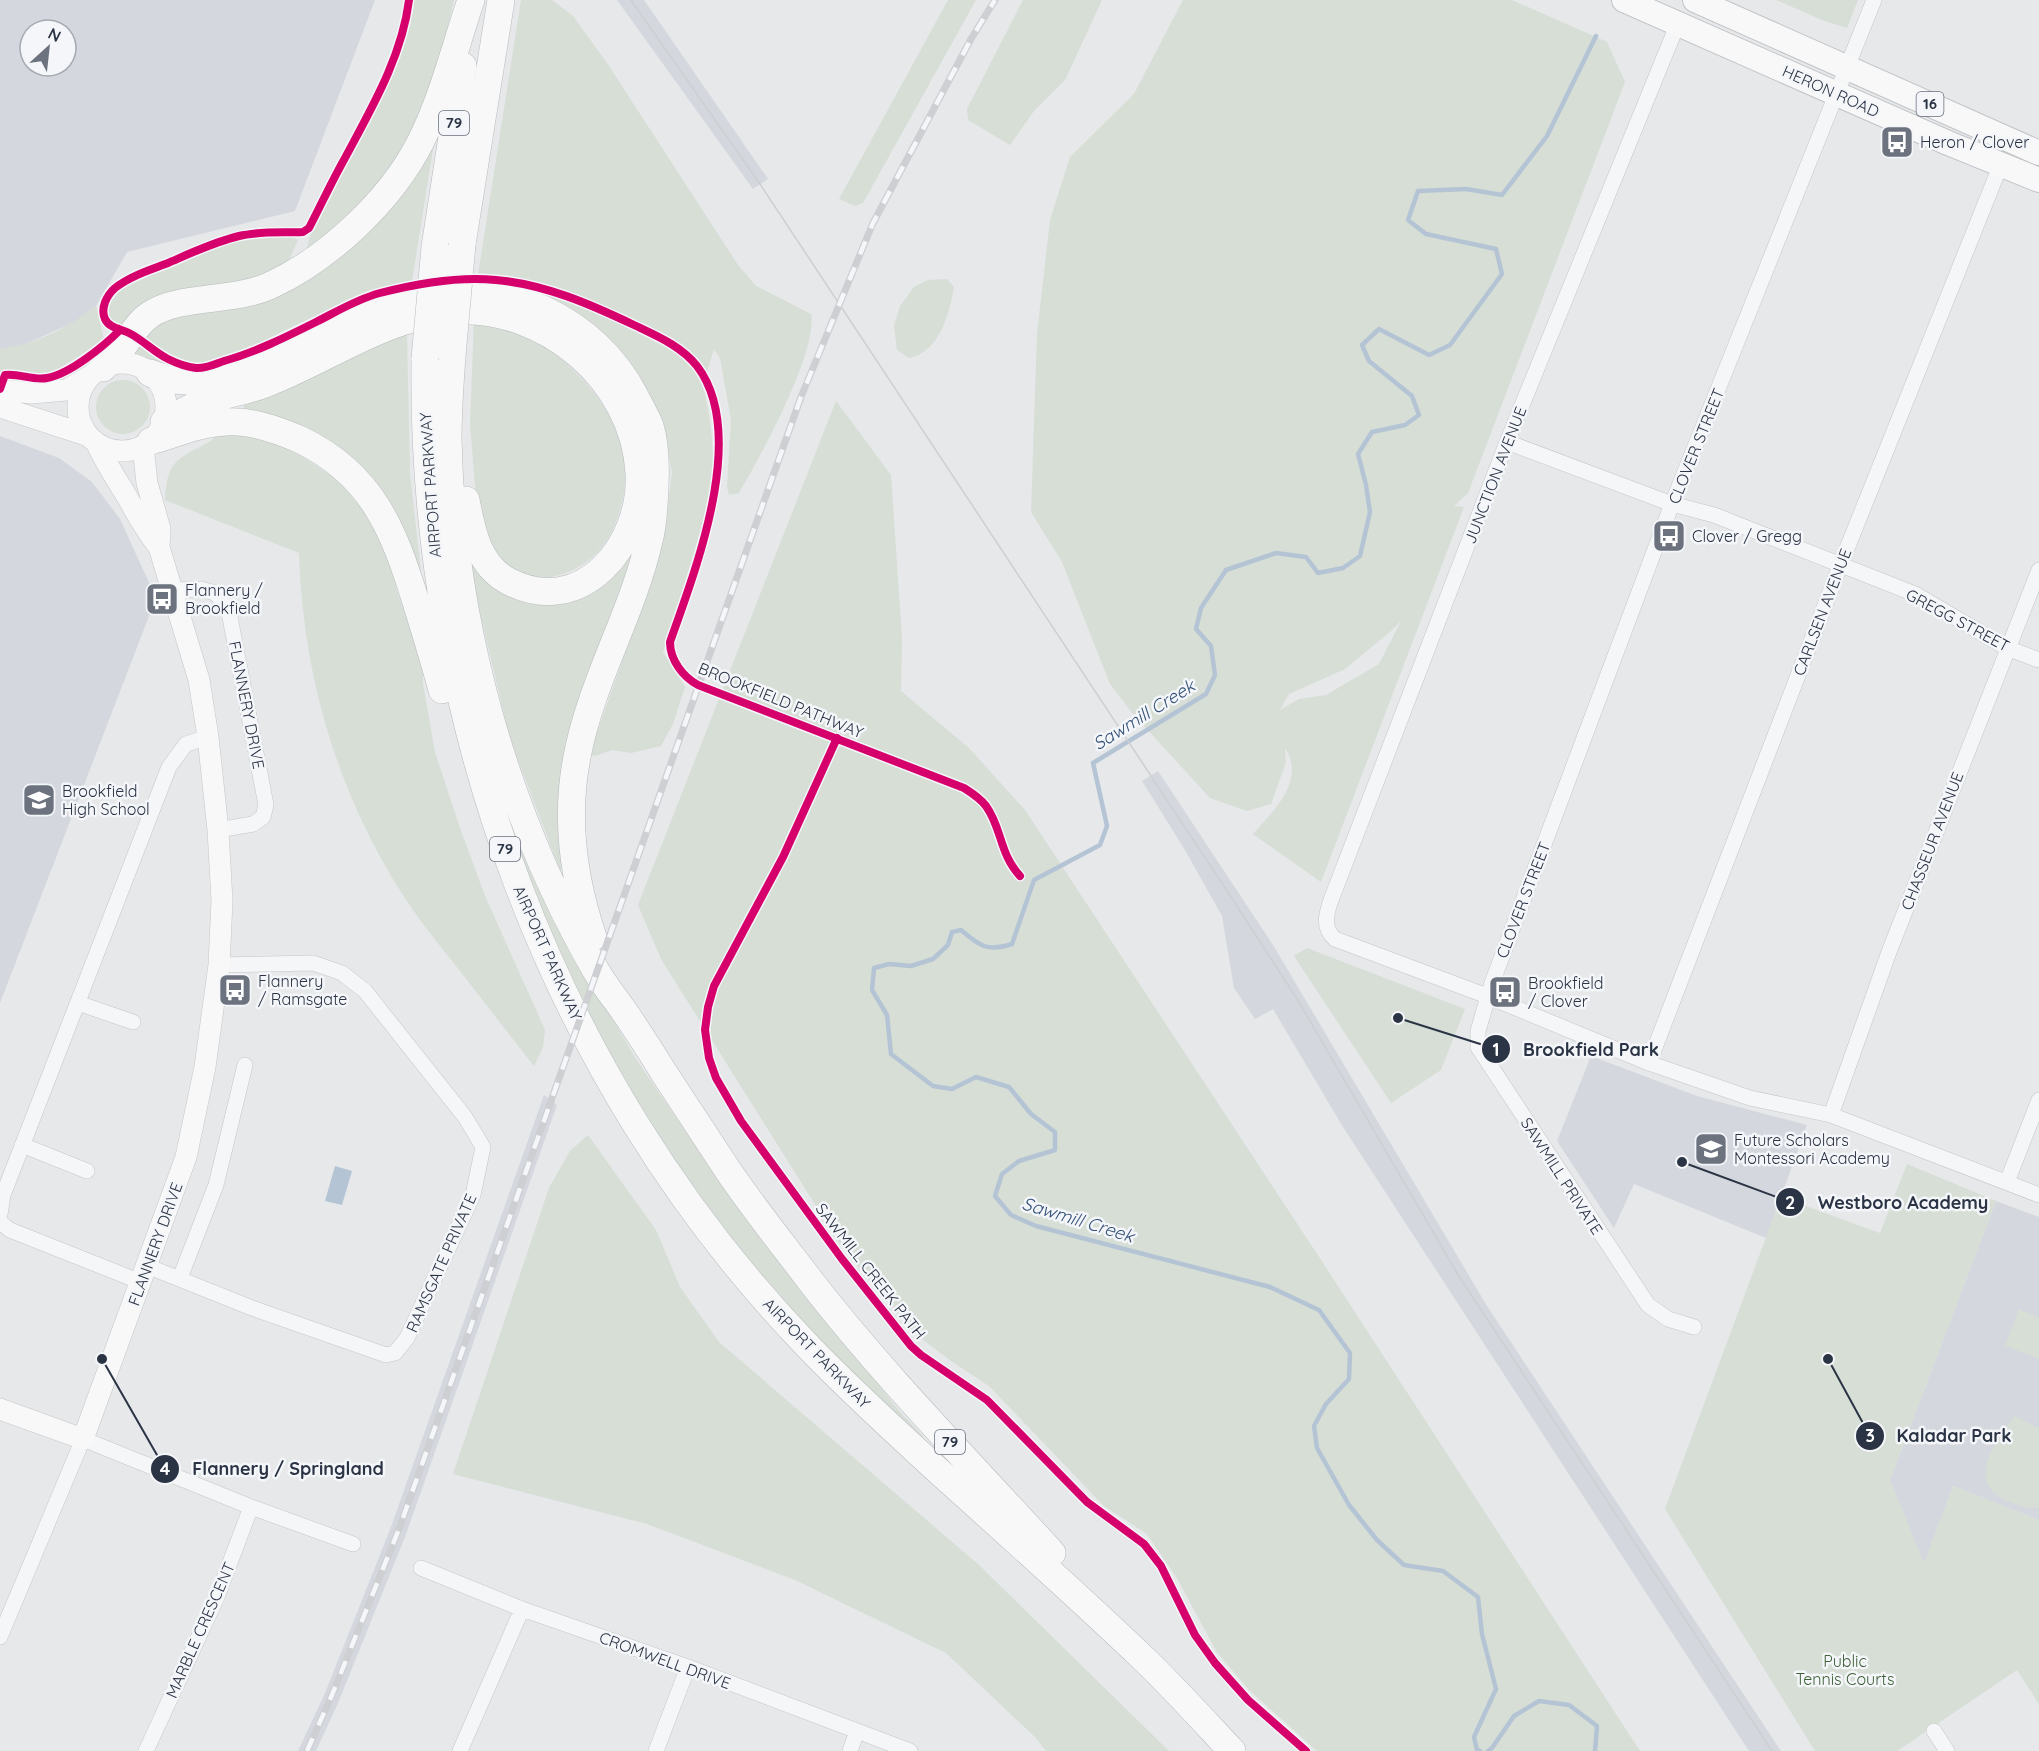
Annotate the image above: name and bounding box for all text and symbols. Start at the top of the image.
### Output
north arrow [18,18,78,78]
text: N [45,23,65,46]
street label: HERON ROAD [1779,61,1883,121]
road number: 16 [1916,92,1944,116]
road number: 79 [439,111,469,135]
bus stop icon: Heron / Clover [1879,124,1915,160]
place label: Heron / Clover [1920,132,2030,152]
street label: CLOVER STREET [1664,385,1728,507]
street label: JUNCTION AVENUE [1460,404,1530,546]
street label: AIRPORT PARKWAY [415,412,445,558]
bus stop icon: Clover / Gregg [1651,518,1687,554]
place label: Clover / Gregg [1692,526,1802,546]
street label: CARLSEN AVENUE [1788,545,1856,679]
place label: Flannery / Brookfield [185,580,264,618]
bus stop icon: Flannery / Brookfield [144,581,180,617]
street label: GREGG STREET [1903,584,2014,656]
street label: FLANNERY DRIVE [225,639,269,771]
street label: BROOKFIELD PATHWAY [696,658,866,742]
water label: Sawmill Creek [1088,673,1200,755]
street label: CHASSEUR AVENUE [1896,769,1968,913]
place label: Brookfield High School [62,781,150,819]
school or university icon: Brookfield High School [21,782,57,818]
road number: 79 [490,837,520,861]
street label: CLOVER STREET [1492,839,1554,961]
street label: AIRPORT PARKWAY [509,882,587,1024]
place label: Flannery / Ramsgate [258,971,347,1009]
bus stop icon: Flannery / Ramsgate [217,972,253,1008]
place label: Brookfield / Clover [1528,973,1604,1011]
bus stop icon: Brookfield / Clover [1487,974,1523,1010]
callout: Brookfield Park [1481,1031,1671,1067]
text: 1 [1492,1038,1500,1061]
text: Brookfield Park [1523,1038,1659,1061]
street label: SAWMILL PRIVATE [1517,1114,1607,1238]
place label: Future Scholars Montessori Academy [1734,1130,1890,1168]
school or university icon: Future Scholars Montessori Academy [1693,1131,1729,1167]
street label: FLANNERY DRIVE [123,1180,187,1308]
callout: Westboro Academy [1775,1184,2000,1220]
street label: RAMSGATE PRIVATE [401,1191,481,1335]
text: 2 [1785,1191,1795,1214]
text: Westboro Academy [1818,1191,1988,1214]
water label: Sawmill Creek [1019,1192,1138,1248]
street label: SAWMILL CREEK PATH [812,1199,930,1343]
street label: AIRPORT PARKWAY [759,1294,875,1412]
callout: Kaladar Park [1855,1418,2023,1454]
text: 3 [1865,1424,1875,1447]
text: Kaladar Park [1897,1424,2011,1447]
road number: 79 [935,1430,965,1454]
callout: Flannery / Springland [150,1451,396,1487]
text: 4 [160,1457,171,1480]
text: Flannery / Springland [192,1457,384,1480]
street label: MARBLE CRESCENT [161,1559,239,1701]
street label: CROMWELL DRIVE [597,1627,733,1693]
park label: Public Tennis Courts [1795,1651,1895,1689]

